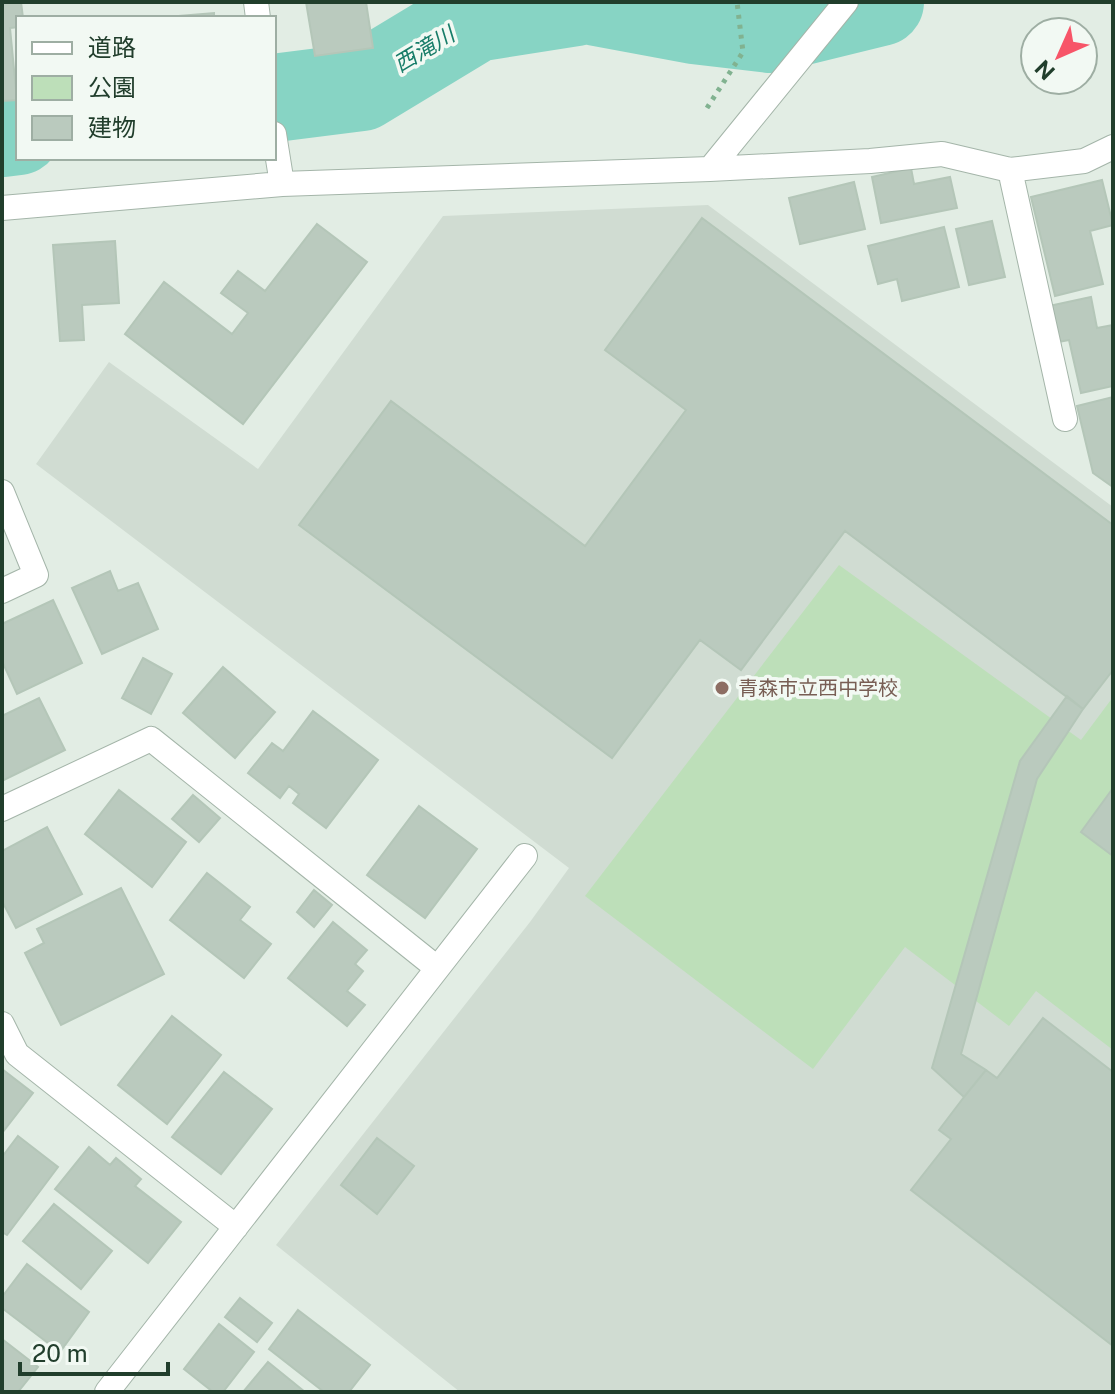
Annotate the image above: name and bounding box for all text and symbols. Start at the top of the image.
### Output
legend [16,16,276,160]
north arrow [1019,16,1099,96]
water label: 西滝川 [389,20,461,77]
text: 道路 [88,33,136,61]
text: N [1030,55,1060,85]
text: 公園 [88,73,136,101]
text: 建物 [88,113,136,141]
place label: 青森市立西中学校 [738,676,898,700]
marker: 青森市立西中学校 [713,679,731,697]
scale bar [20,1326,168,1376]
text: 20 m [32,1339,88,1367]

